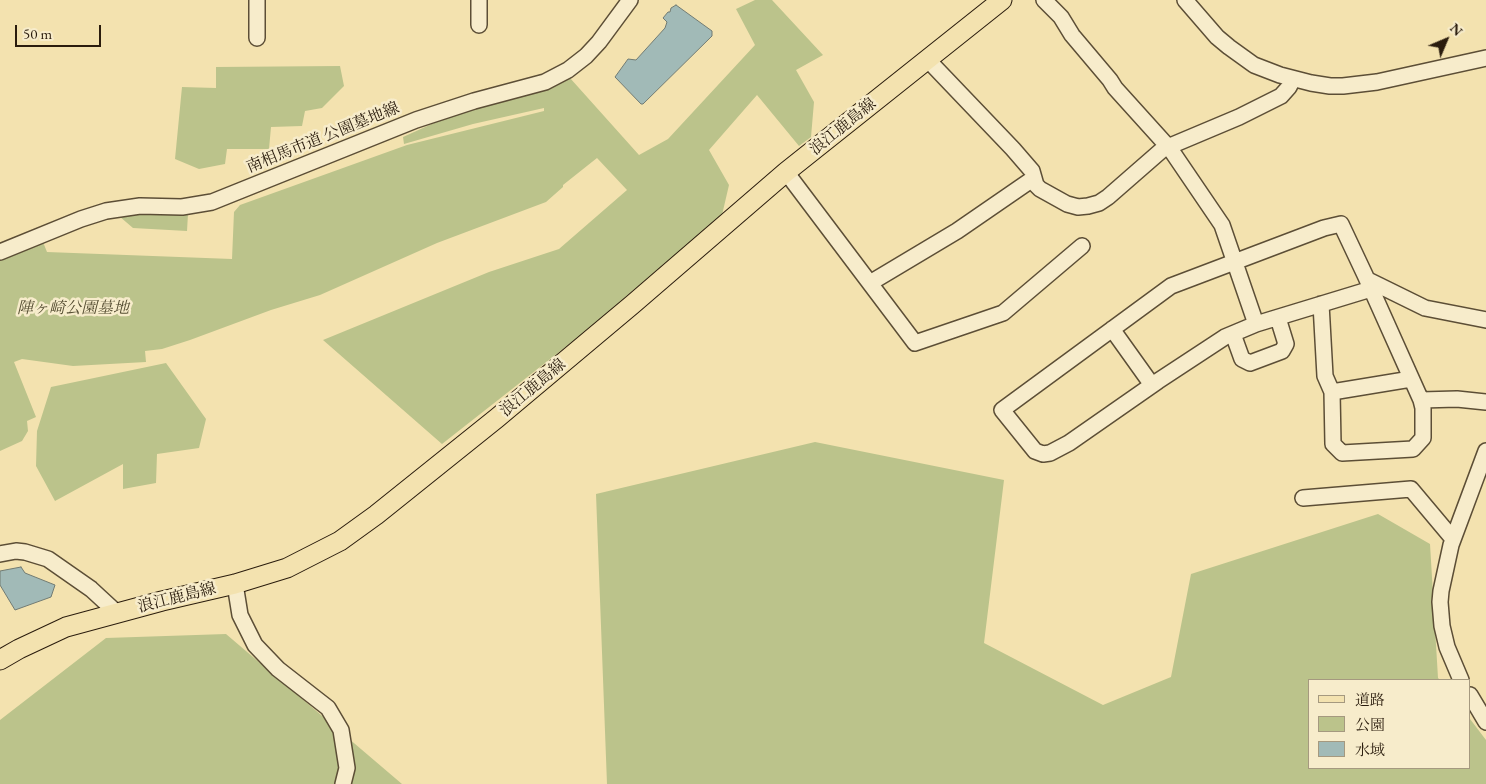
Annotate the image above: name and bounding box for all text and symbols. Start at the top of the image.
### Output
scale bar [18,15,104,47]
north arrow [1421,15,1471,65]
text: N [1446,19,1467,40]
text: 50 m [23,24,52,43]
street label: 浪江鹿島線 [806,94,880,160]
street label: 南相馬市道 公園墓地線 [244,99,402,177]
park label: 陣ヶ崎公園墓地 [17,299,129,319]
street label: 浪江鹿島線 [496,355,570,421]
street label: 浪江鹿島線 [136,579,218,617]
legend [1308,679,1471,769]
text: 道路 [1355,690,1385,709]
text: 公園 [1355,715,1385,734]
text: 水域 [1355,740,1385,759]

